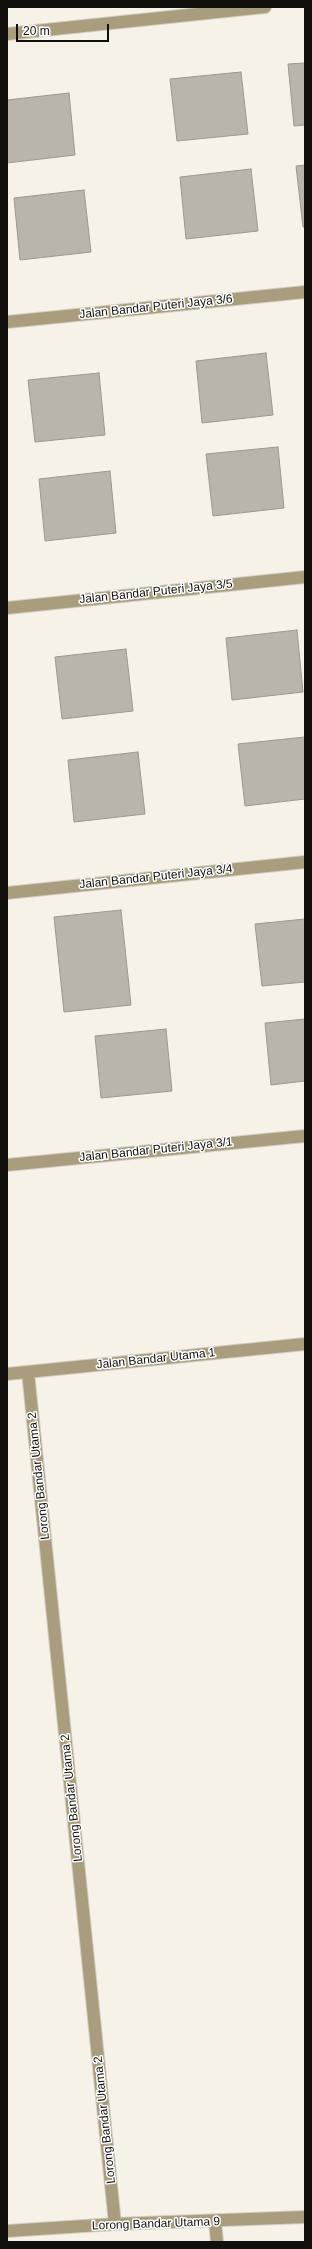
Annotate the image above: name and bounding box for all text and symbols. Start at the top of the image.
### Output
scale bar [18,16,111,42]
text: 20 m [23,24,50,38]
street label: Jalan Bandar Puteri Jaya 3/6 [79,292,233,322]
street label: Jalan Bandar Puteri Jaya 3/5 [79,577,233,607]
street label: Jalan Bandar Puteri Jaya 3/4 [79,862,233,892]
street label: Jalan Bandar Puteri Jaya 3/1 [79,1135,233,1165]
street label: Jalan Bandar Utama 1 [96,1346,216,1372]
street label: Lorong Bandar Utama 2 [25,1412,53,1540]
street label: Lorong Bandar Utama 2 [58,1734,86,1862]
street label: Lorong Bandar Utama 2 [91,2056,119,2184]
street label: Lorong Bandar Utama 9 [92,2215,220,2233]

